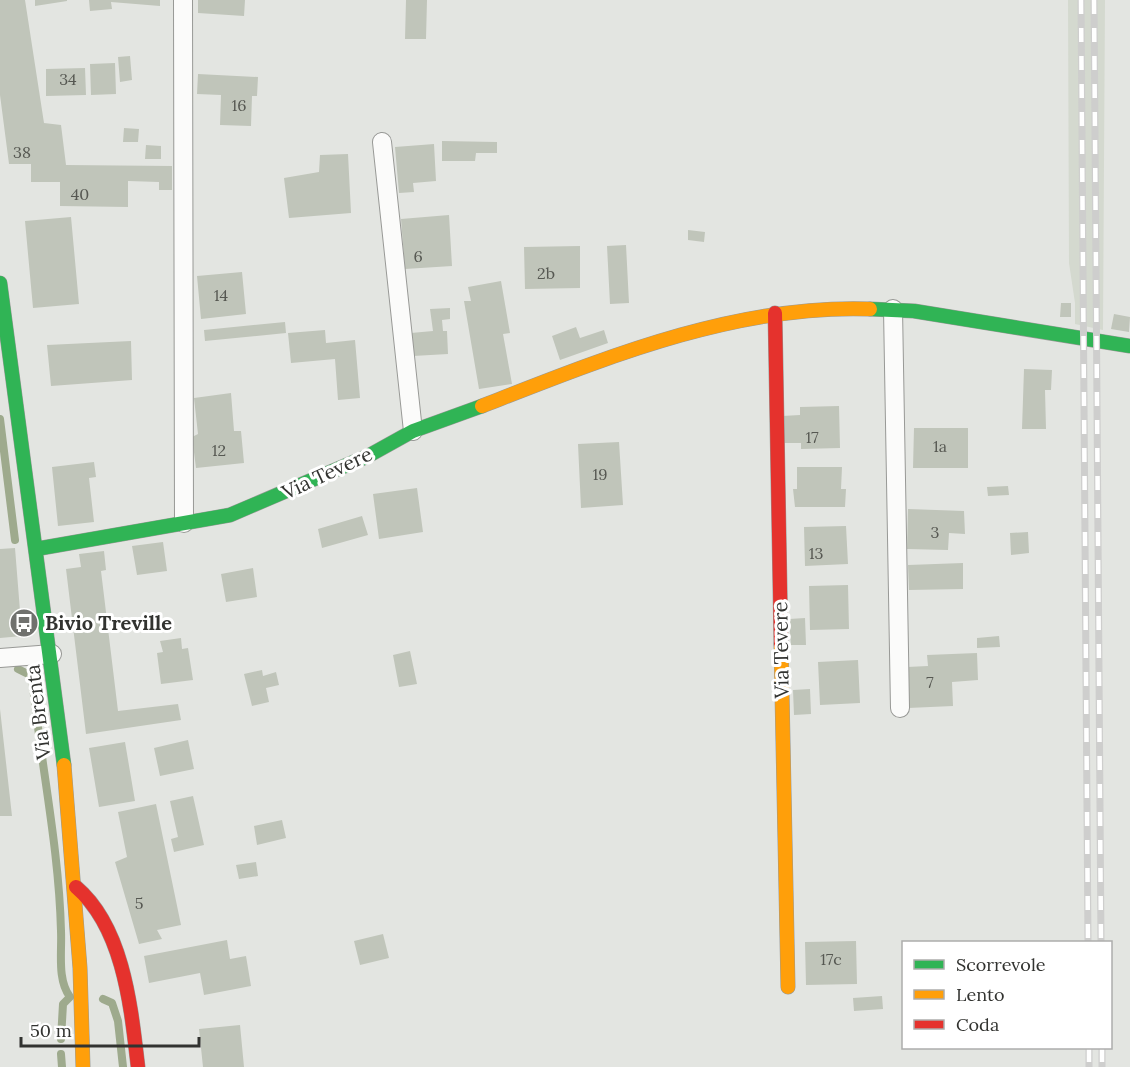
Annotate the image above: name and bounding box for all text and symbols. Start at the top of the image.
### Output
house number: 34 [59,69,77,89]
house number: 16 [231,95,247,115]
house number: 38 [13,142,31,162]
house number: 40 [71,184,89,204]
house number: 6 [413,246,423,266]
house number: 2b [537,263,555,283]
house number: 14 [214,285,229,305]
house number: 17 [805,427,819,447]
house number: 1a [933,436,947,456]
house number: 12 [212,440,226,460]
street label: Via Tevere [277,441,376,505]
house number: 19 [592,464,608,484]
house number: 3 [931,522,940,542]
house number: 13 [809,543,823,563]
street label: Via Tevere [767,601,794,700]
bus stop icon: Bivio Treville [8,607,40,639]
place label: Bivio Treville [45,610,172,635]
street label: Via Brenta [19,663,56,762]
house number: 7 [926,672,934,692]
house number: 5 [135,893,143,913]
legend [902,941,1112,1049]
house number: 17c [820,949,842,969]
text: Scorrevole [956,953,1046,976]
text: Lento [956,983,1004,1006]
scale bar [21,1010,200,1048]
text: Coda [956,1013,999,1036]
text: 50 m [30,1019,72,1042]

